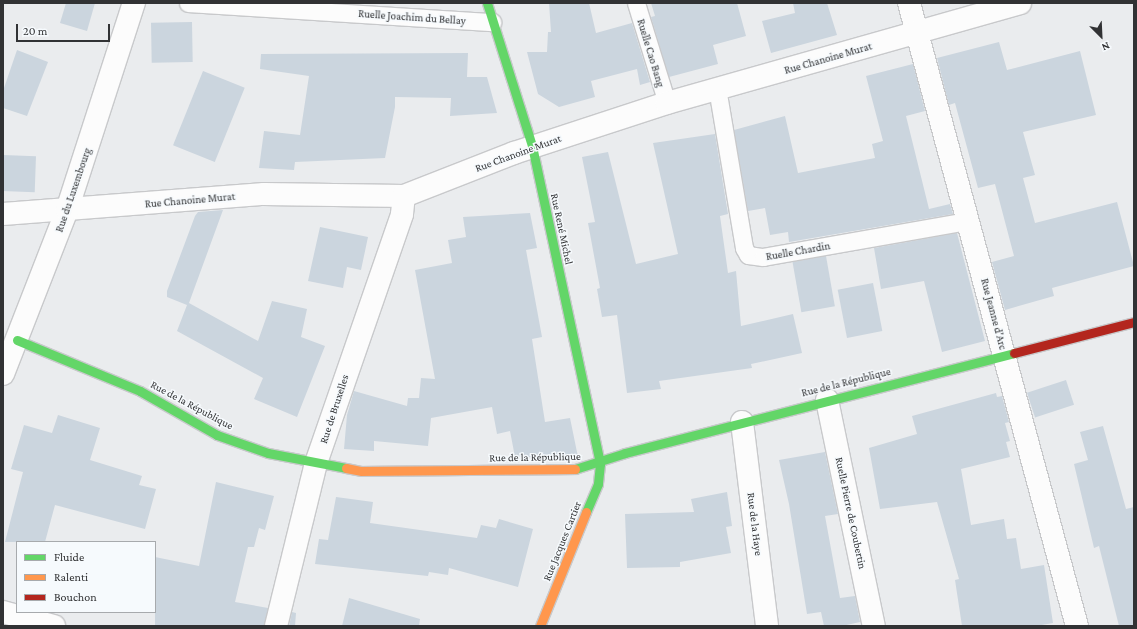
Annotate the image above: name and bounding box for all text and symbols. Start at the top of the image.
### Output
street label: Ruelle Joachim du Bellay [358,7,466,27]
scale bar [18,16,112,42]
north arrow [1081,16,1121,56]
street label: Ruelle Cao Bang [634,17,668,89]
text: 20 m [23,24,47,38]
street label: Rue Chanoine Murat [783,39,873,77]
text: N [1100,40,1112,54]
street label: Rue Chanoine Murat [473,131,563,175]
street label: Rue du Luxembourg [52,146,94,234]
street label: Rue Chanoine Murat [144,189,236,211]
street label: Rue René Michel [548,192,576,266]
street label: Ruelle Chardin [765,239,831,263]
street label: Rue Jeanne d'Arc [978,277,1010,351]
street label: Rue de la République [800,365,892,399]
street label: Rue de Bruxelles [317,373,351,445]
street label: Rue de la République [148,378,236,432]
street label: Rue de la République [489,450,581,464]
street label: Ruelle Pierre de Coubertin [833,456,869,570]
street label: Rue de la Haye [745,492,765,556]
street label: Rue Jacques Cartier [540,499,584,583]
legend [16,541,156,613]
text: Fluide [54,550,84,564]
text: Ralenti [54,570,88,584]
text: Bouchon [54,590,97,604]

